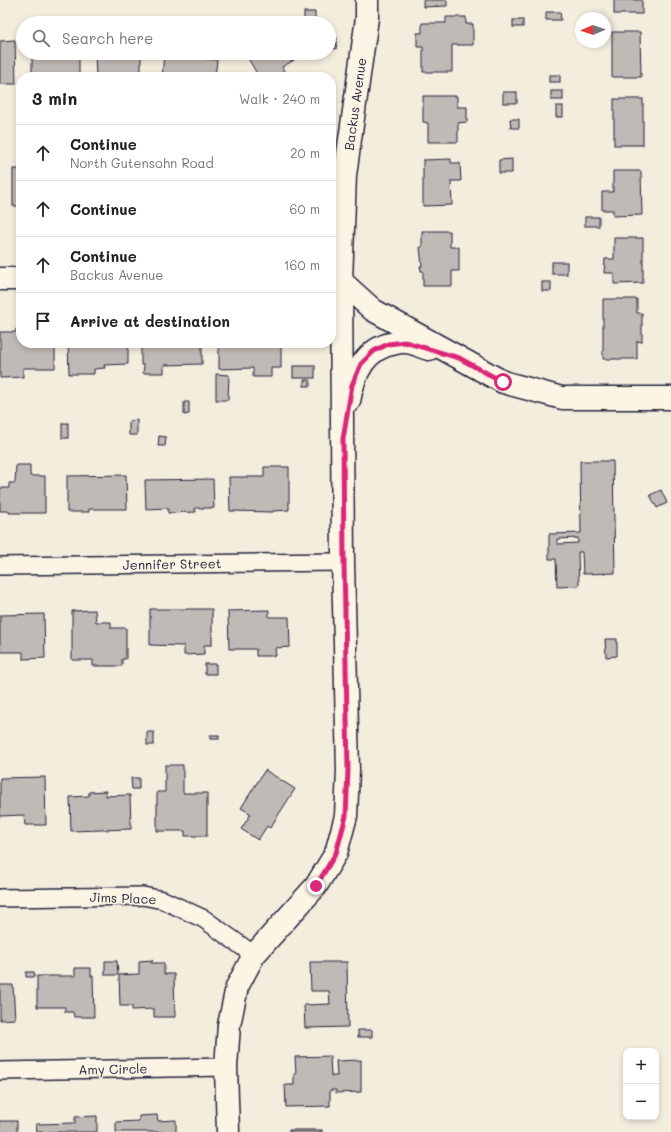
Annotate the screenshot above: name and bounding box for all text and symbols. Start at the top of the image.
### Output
north arrow [575,12,611,48]
search box [16,16,336,60]
icon: search [30,27,52,49]
text: Search here [62,28,153,48]
street label: Backus Avenue [340,57,369,151]
text: 3 min [32,87,77,109]
text: Walk · 240 m [239,90,320,107]
text: Continue [70,134,137,154]
icon: ahead [32,142,54,164]
text: 20 m [290,144,320,161]
text: North Gutensohn Road [70,154,214,171]
icon: ahead [32,198,54,220]
text: Continue [70,199,137,219]
text: 60 m [290,200,320,217]
text: Continue [70,246,137,266]
icon: ahead [32,254,54,276]
text: 160 m [284,256,320,273]
text: Backus Avenue [70,266,163,283]
icon: arrive [32,310,54,332]
text: Arrive at destination [70,311,230,331]
route start [494,373,512,391]
street label: Jennifer Street [122,554,222,573]
route end [307,877,325,895]
street label: Jims Place [89,888,157,907]
map controls [623,1048,659,1120]
button: + [623,1048,659,1084]
street label: Amy Circle [78,1059,148,1078]
button: − [623,1084,659,1120]

